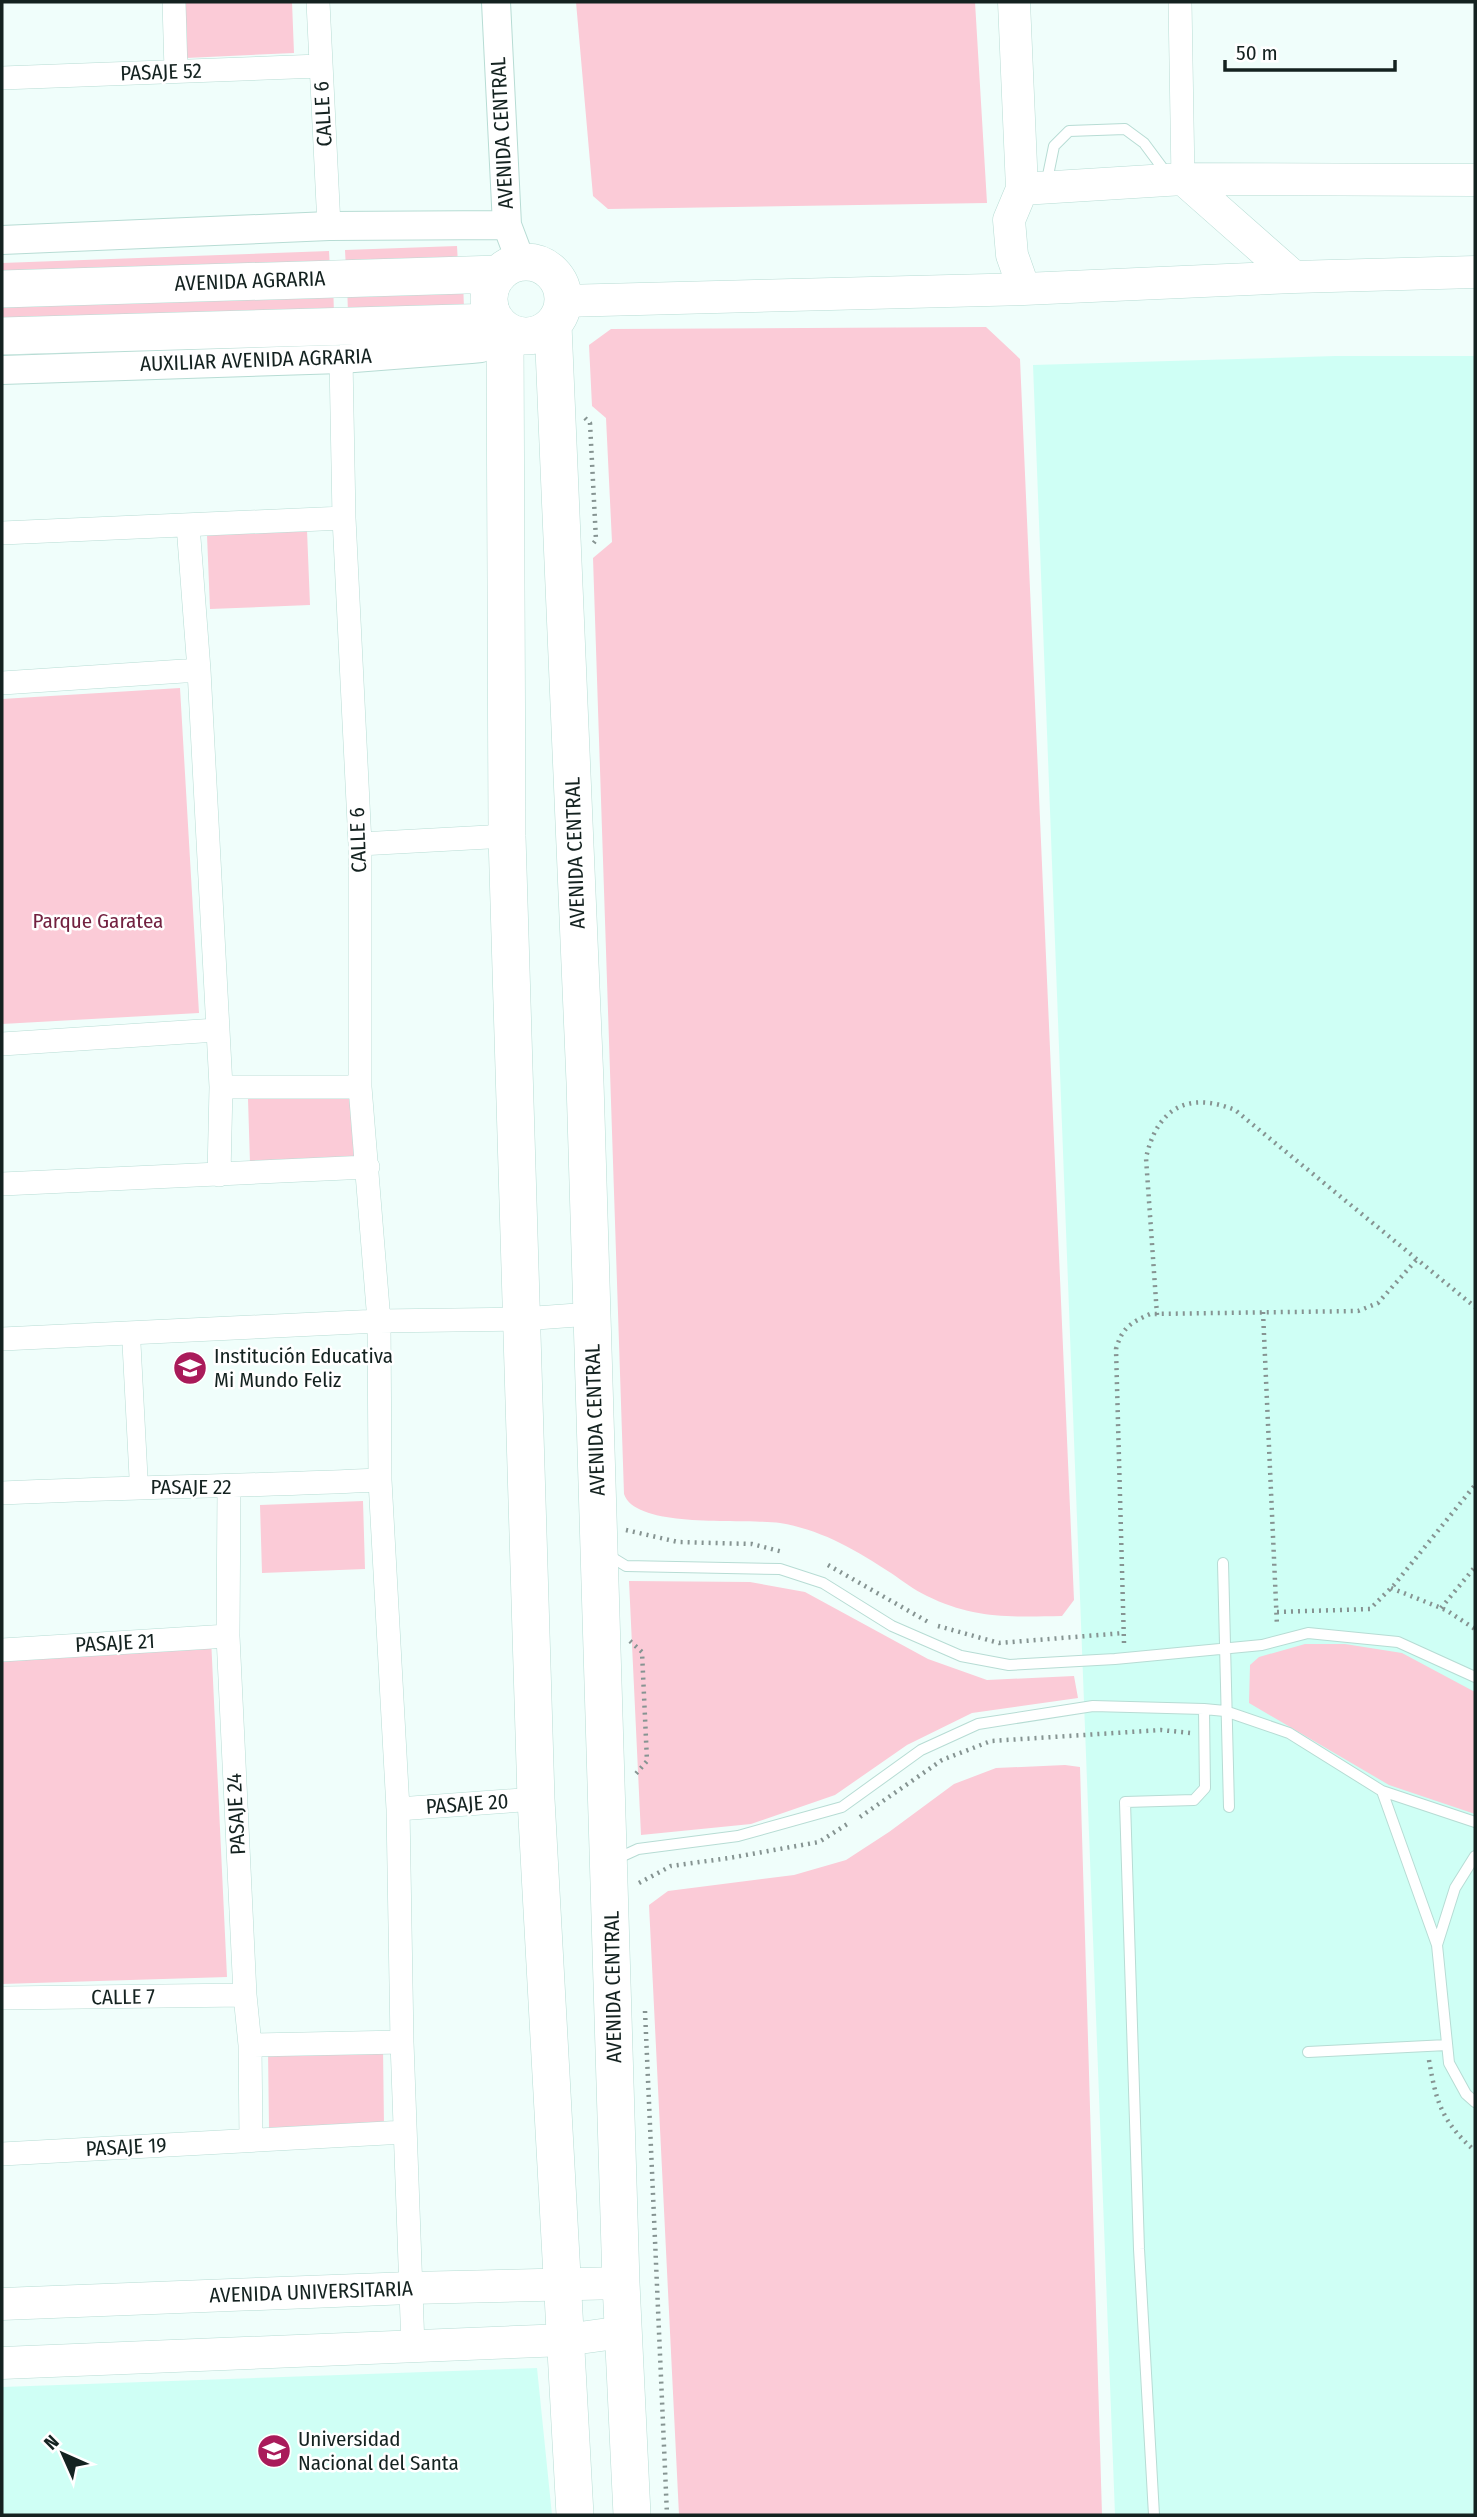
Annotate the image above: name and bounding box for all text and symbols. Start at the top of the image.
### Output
scale bar [1225,28,1395,72]
text: 50 m [1236,40,1278,66]
street label: AVENIDA CENTRAL [485,56,519,210]
street label: PASAJE 52 [120,58,202,86]
street label: CALLE 6 [308,81,338,147]
street label: AVENIDA AGRARIA [174,265,326,297]
street label: AUXILIAR AVENIDA AGRARIA [140,343,372,377]
street label: AVENIDA CENTRAL [559,776,591,930]
street label: CALLE 6 [344,807,372,873]
park label: Parque Garatea [33,908,163,934]
place label: Institución Educativa Mi Mundo Feliz [214,1343,393,1393]
street label: AVENIDA CENTRAL [579,1343,611,1497]
school or university icon: Institución Educativa Mi Mundo Feliz [171,1349,209,1387]
street label: PASAJE 22 [150,1474,232,1500]
street label: PASAJE 21 [75,1628,155,1658]
street label: PASAJE 24 [221,1773,251,1855]
street label: PASAJE 20 [425,1788,509,1820]
street label: AVENIDA CENTRAL [599,1910,627,2063]
street label: CALLE 7 [91,1983,155,2011]
street label: PASAJE 19 [85,2132,167,2162]
street label: AVENIDA UNIVERSITARIA [209,2275,413,2309]
north arrow [28,2419,98,2489]
place label: Universidad Nacional del Santa [298,2426,459,2476]
text: N [39,2430,63,2454]
school or university icon: Universidad Nacional del Santa [255,2432,293,2470]

